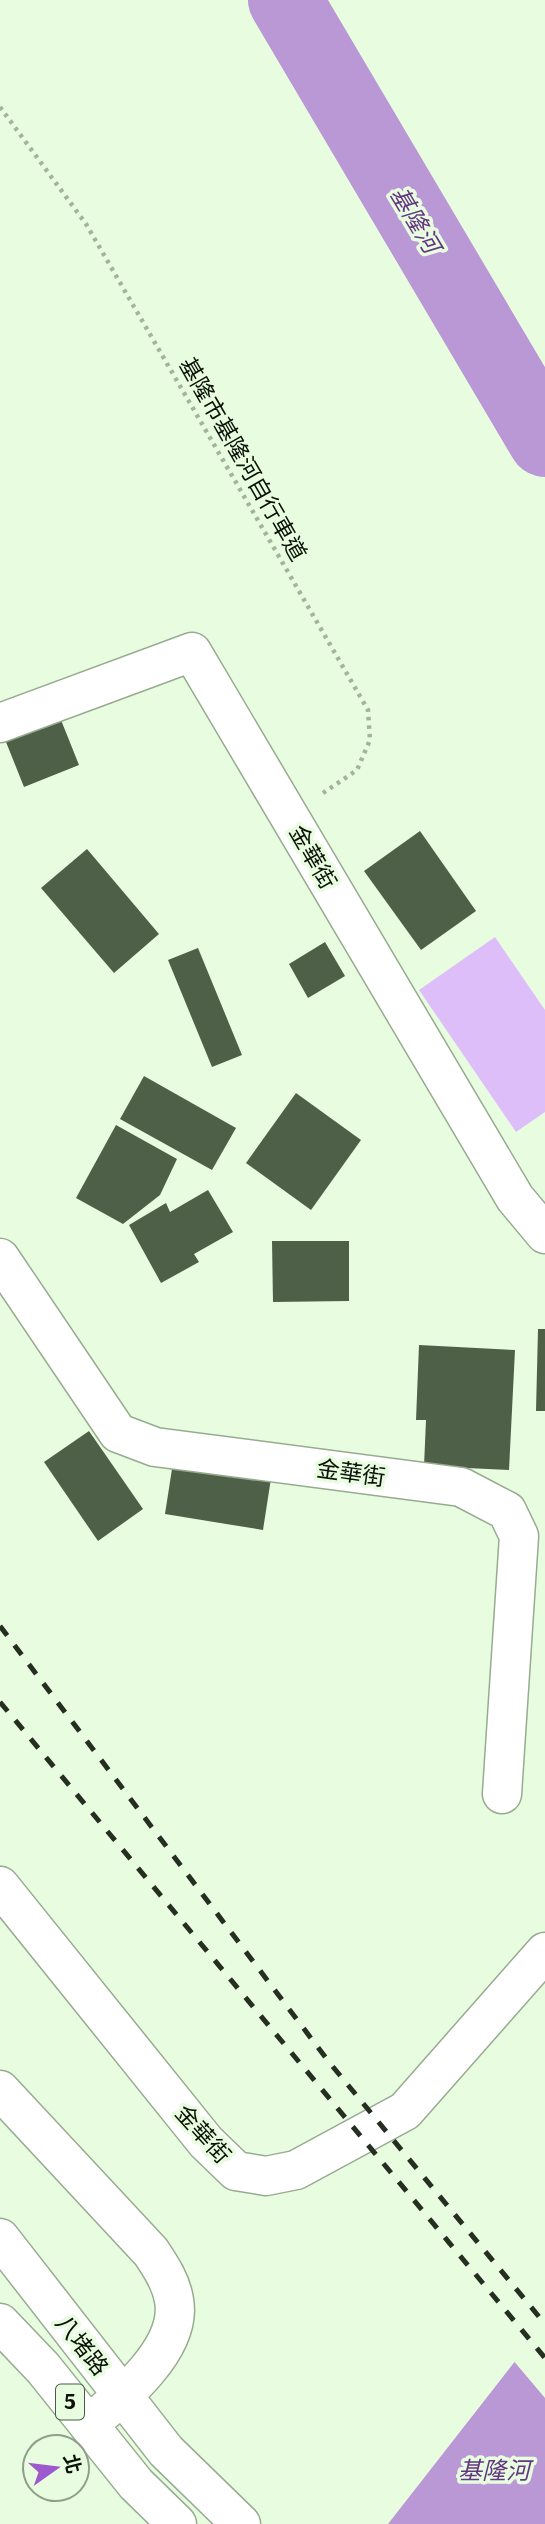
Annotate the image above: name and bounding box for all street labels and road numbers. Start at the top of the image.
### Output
street label: 基隆市基隆河自行車道 [173,350,317,566]
street label: 金華街 [283,818,347,894]
street label: 金華街 [315,1449,388,1493]
street label: 金華街 [169,2096,240,2170]
street label: 八堵路 [49,2306,118,2381]
road number: 5 [56,2384,84,2420]

